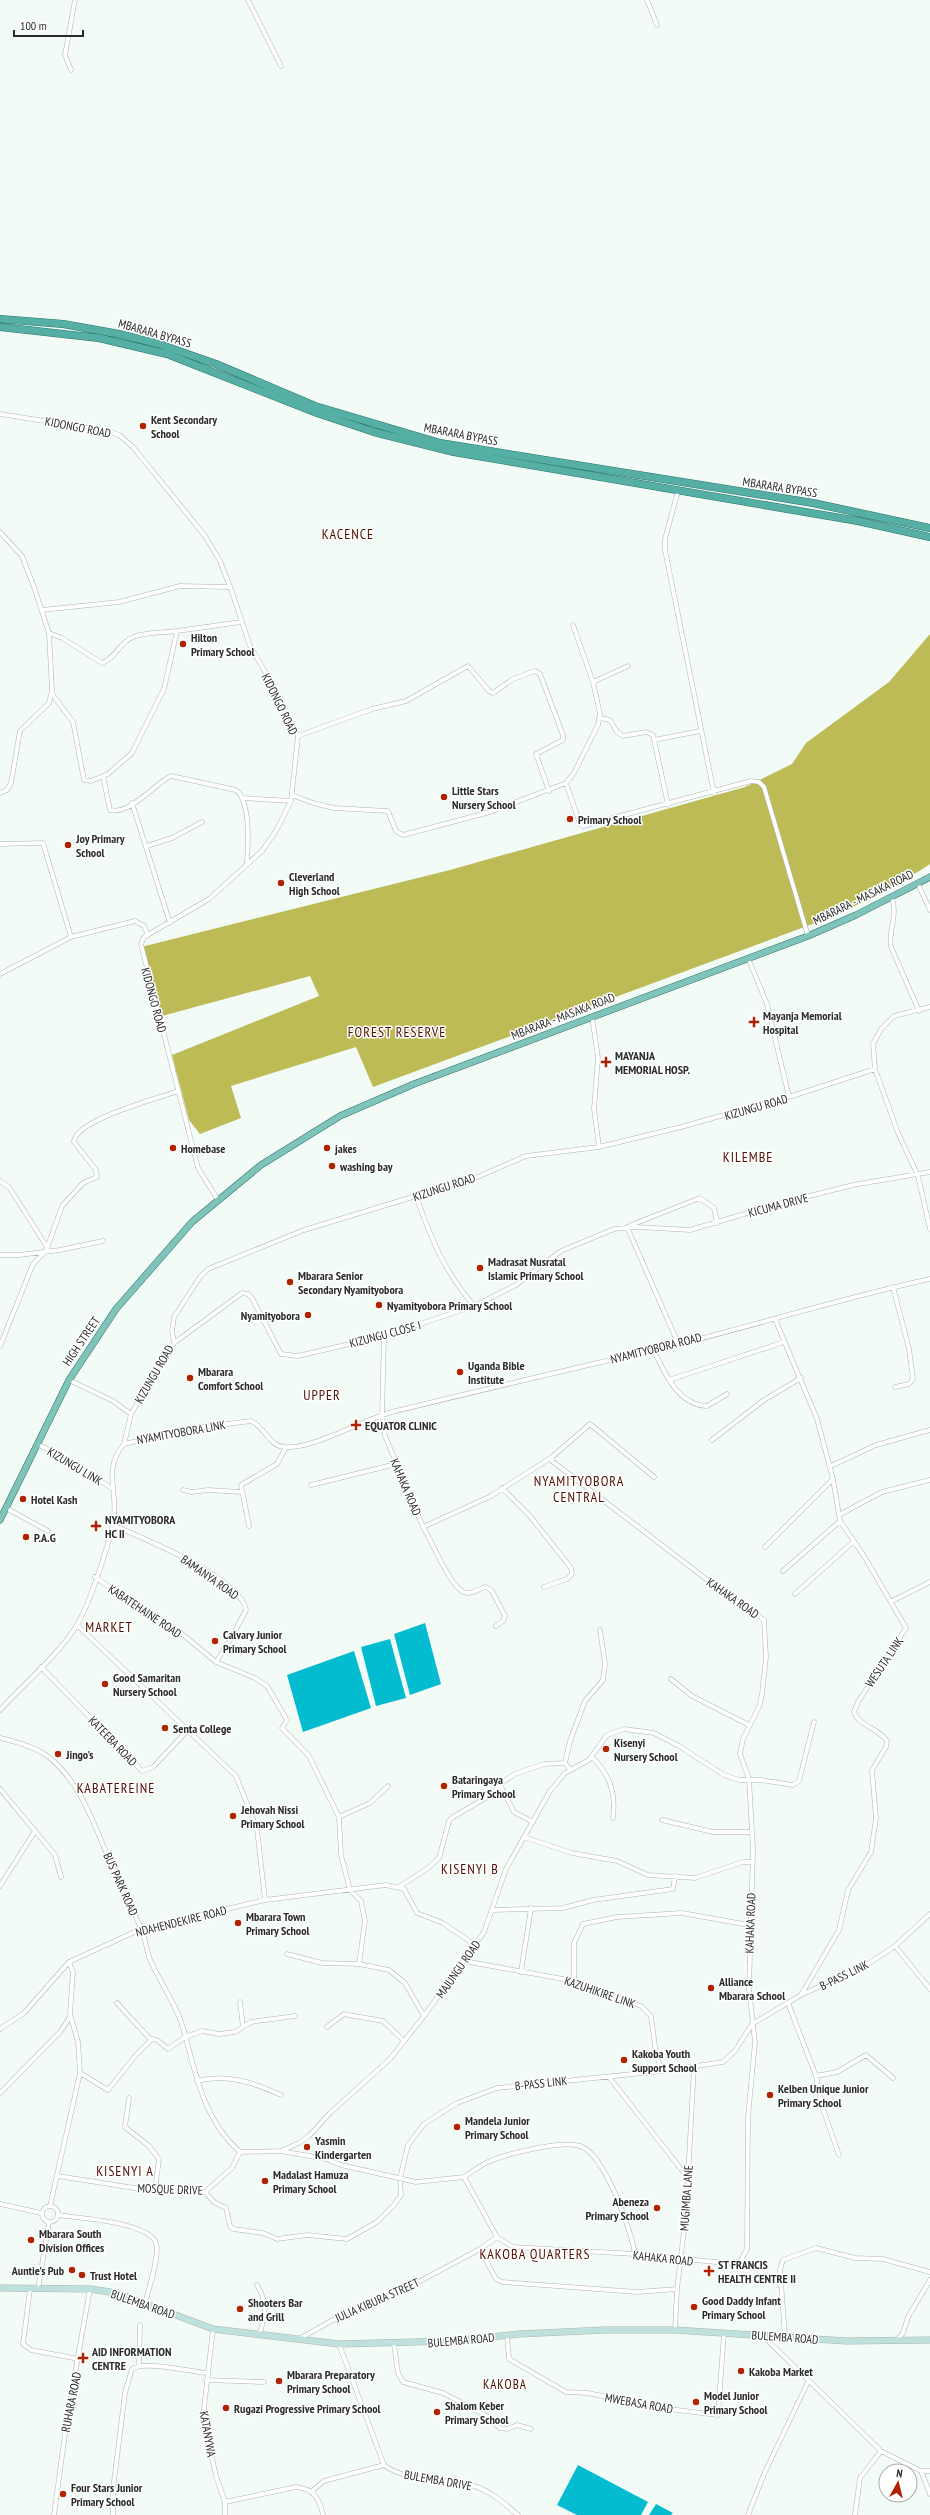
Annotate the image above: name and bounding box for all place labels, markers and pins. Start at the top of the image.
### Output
place label: Kent Secondary School [151,412,217,441]
marker: Kent Secondary School [138,421,148,431]
place label: Hilton Primary School [191,630,255,659]
marker: Hilton Primary School [178,639,188,649]
place label: Little Stars Nursery School [452,783,516,812]
marker: Little Stars Nursery School [439,792,449,802]
place label: Primary School [578,812,642,827]
marker: Primary School [565,814,575,824]
place label: Joy Primary School [75,831,125,860]
marker: Joy Primary School [63,840,73,850]
place label: Cleverland High School [289,869,340,898]
marker: Cleverland High School [276,878,286,888]
place label: Mayanja Memorial Hospital [763,1008,842,1037]
marker: Mayanja Memorial Hospital [748,1016,760,1028]
place label: MAYANJA MEMORIAL HOSP. [615,1048,690,1077]
marker: MAYANJA MEMORIAL HOSP. [600,1056,612,1068]
place label: Homebase [181,1141,225,1156]
place label: jakes [334,1141,357,1156]
marker: Homebase [168,1143,178,1153]
marker: jakes [322,1143,332,1153]
place label: washing bay [339,1159,393,1174]
marker: washing bay [327,1161,337,1171]
place label: Madrasat Nusratal Islamic Primary School [488,1254,584,1283]
marker: Madrasat Nusratal Islamic Primary School [475,1263,485,1273]
place label: Mbarara Senior Secondary Nyamityobora [298,1268,403,1297]
marker: Mbarara Senior Secondary Nyamityobora [285,1277,295,1287]
place label: Nyamityobora Primary School [387,1298,512,1313]
marker: Nyamityobora Primary School [374,1300,384,1310]
place label: Nyamityobora [241,1308,300,1323]
marker: Nyamityobora [303,1310,313,1320]
place label: Uganda Bible Institute [468,1358,525,1387]
place label: Mbarara Comfort School [198,1364,263,1393]
marker: Uganda Bible Institute [455,1367,465,1377]
marker: Mbarara Comfort School [185,1373,195,1383]
place label: EQUATOR CLINIC [365,1418,437,1433]
marker: EQUATOR CLINIC [350,1419,362,1431]
place label: Hotel Kash [31,1492,77,1507]
marker: Hotel Kash [18,1494,28,1504]
place label: NYAMITYOBORA HC II [105,1512,176,1541]
marker: NYAMITYOBORA HC II [90,1520,102,1532]
place label: P.A.G [34,1530,56,1545]
marker: P.A.G [21,1532,31,1542]
place label: Calvary Junior Primary School [223,1627,287,1656]
marker: Calvary Junior Primary School [210,1636,220,1646]
place label: Good Samaritan Nursery School [113,1670,181,1699]
marker: Good Samaritan Nursery School [100,1679,110,1689]
place label: Senta College [173,1721,231,1736]
marker: Senta College [160,1723,170,1733]
place label: Kisenyi Nursery School [614,1735,678,1764]
marker: Kisenyi Nursery School [601,1744,611,1754]
place label: Jingo's [65,1747,94,1762]
marker: Jingo's [53,1749,63,1759]
place label: Bataringaya Primary School [452,1772,516,1801]
marker: Bataringaya Primary School [439,1781,449,1791]
place label: Jehovah Nissi Primary School [240,1802,305,1831]
marker: Jehovah Nissi Primary School [228,1811,238,1821]
place label: Mbarara Town Primary School [246,1909,310,1938]
marker: Mbarara Town Primary School [233,1918,243,1928]
place label: Alliance Mbarara School [718,1974,785,2003]
marker: Alliance Mbarara School [706,1983,716,1993]
place label: Kakoba Youth Support School [632,2046,697,2075]
marker: Kakoba Youth Support School [619,2055,629,2065]
place label: Kelben Unique Junior Primary School [778,2081,869,2110]
marker: Kelben Unique Junior Primary School [765,2090,775,2100]
place label: Mandela Junior Primary School [465,2113,530,2142]
marker: Mandela Junior Primary School [452,2122,462,2132]
place label: Yasmin Kindergarten [314,2133,371,2162]
marker: Yasmin Kindergarten [302,2142,312,2152]
place label: Madalast Hamuza Primary School [273,2167,348,2196]
marker: Madalast Hamuza Primary School [260,2176,270,2186]
place label: Abeneza Primary School [586,2194,649,2223]
marker: Abeneza Primary School [652,2203,662,2213]
place label: Mbarara South Division Offices [39,2226,104,2255]
marker: Mbarara South Division Offices [26,2235,36,2245]
place label: ST FRANCIS HEALTH CENTRE II [718,2257,796,2286]
place label: Auntie's Pub [11,2263,65,2278]
marker: Auntie's Pub [67,2265,77,2275]
marker: ST FRANCIS HEALTH CENTRE II [703,2265,715,2277]
place label: Trust Hotel [90,2268,137,2283]
marker: Trust Hotel [77,2270,87,2280]
place label: Good Daddy Infant Primary School [702,2293,781,2322]
place label: Shooters Bar and Grill [248,2295,303,2324]
marker: Good Daddy Infant Primary School [689,2302,699,2312]
marker: Shooters Bar and Grill [235,2304,245,2314]
place label: AID INFORMATION CENTRE [91,2344,172,2373]
marker: AID INFORMATION CENTRE [77,2352,89,2364]
place label: Kakoba Market [749,2364,813,2379]
marker: Kakoba Market [736,2366,746,2376]
place label: Mbarara Preparatory Primary School [287,2367,375,2396]
marker: Mbarara Preparatory Primary School [274,2376,284,2386]
place label: Model Junior Primary School [704,2388,768,2417]
marker: Model Junior Primary School [691,2397,701,2407]
place label: Shalom Keber Primary School [445,2398,509,2427]
place label: Rugazi Progressive Primary School [234,2401,381,2416]
marker: Rugazi Progressive Primary School [221,2403,231,2413]
marker: Shalom Keber Primary School [432,2407,442,2417]
place label: Four Stars Junior Primary School [71,2480,143,2509]
marker: Four Stars Junior Primary School [58,2489,68,2499]

